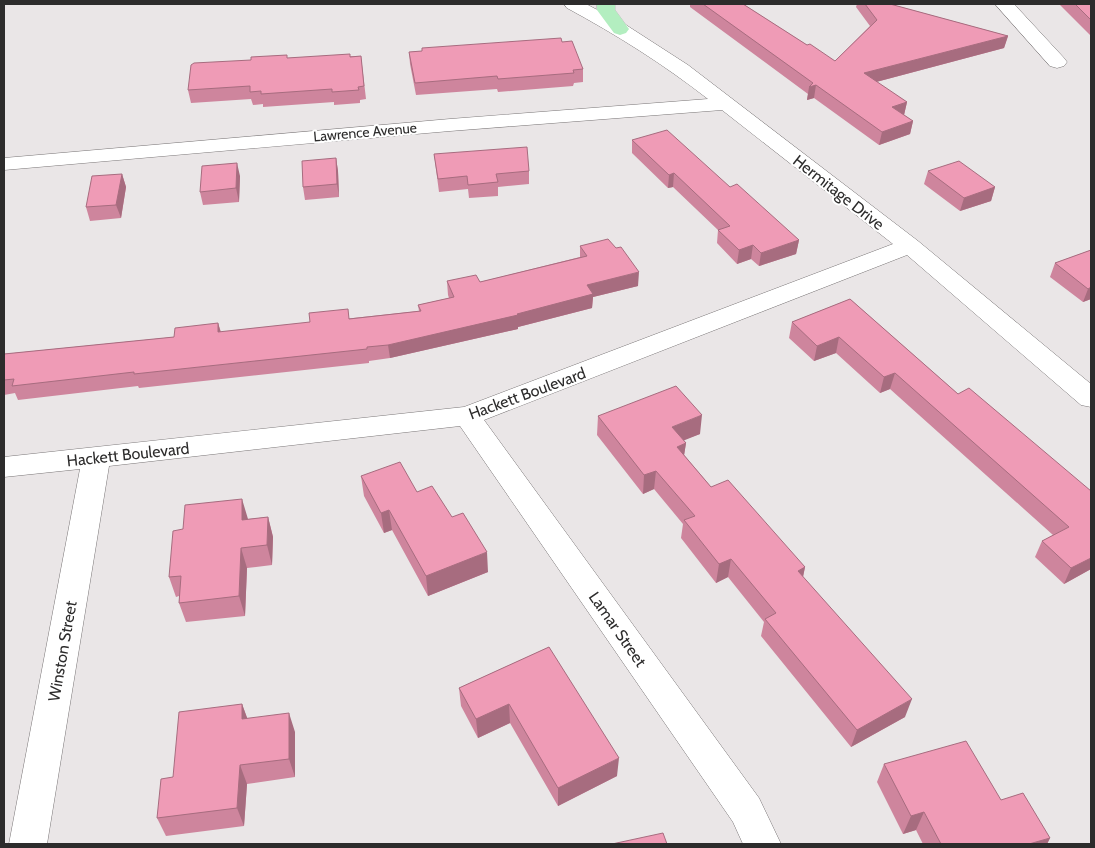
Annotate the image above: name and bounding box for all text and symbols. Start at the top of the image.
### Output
street label: Lawrence Avenue [312,119,418,145]
street label: Hermitage Drive [789,151,888,234]
street label: Hackett Boulevard [466,363,588,423]
street label: Hackett Boulevard [66,439,190,470]
street label: Lamar Street [585,588,651,671]
street label: Winston Street [44,599,81,703]

